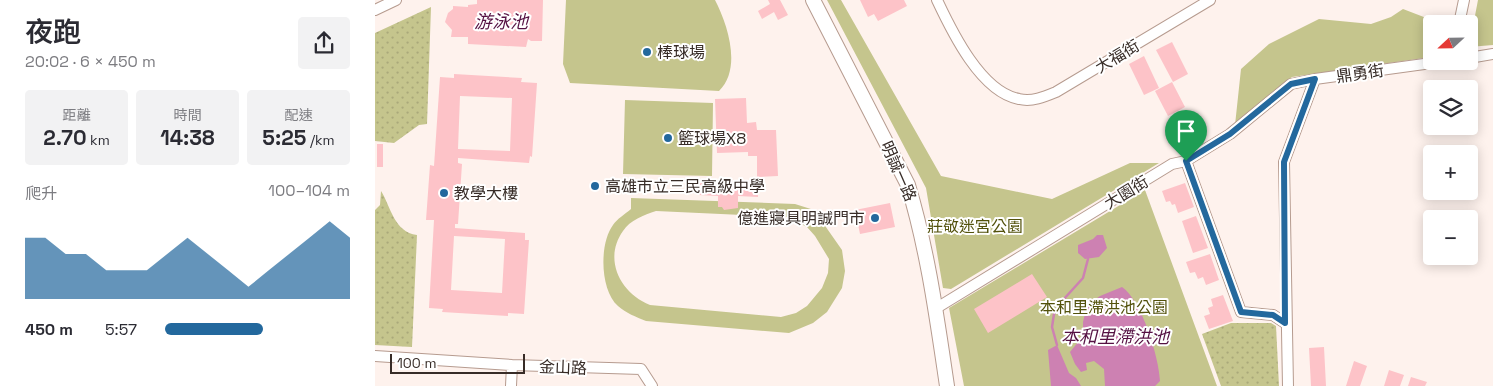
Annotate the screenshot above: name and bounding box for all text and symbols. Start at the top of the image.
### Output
water label: 游泳池 [474,10,530,33]
text: 夜跑 [25,14,81,50]
north arrow [1423,15,1477,70]
map controls [1423,15,1478,265]
button: share [298,17,350,69]
street label: 大福街 [1091,35,1143,78]
place label: 棒球場 [657,42,705,63]
marker: 棒球場 [641,46,653,58]
text: 20:02 · 6 × 450 m [25,51,156,72]
street label: 鼎勇街 [1335,60,1385,87]
button: layers [1423,80,1478,135]
text: 距離 [63,106,91,124]
text: 時間 [174,106,202,124]
text: 配速 [285,106,313,124]
pin [1165,110,1207,161]
icon: arrive [1172,117,1200,145]
text: 2.70 [43,124,87,151]
text: 14:38 [160,124,215,151]
text: 5:25 [262,124,306,151]
place label: 籃球場X8 [678,128,746,149]
text: km [87,131,110,149]
text: /km [306,131,335,149]
marker: 籃球場X8 [662,132,674,144]
street label: 明誠一路 [876,138,921,205]
button: + [1423,145,1478,200]
street label: 大園街 [1100,171,1152,214]
place label: 高雄市立三民高級中學 [605,176,765,197]
text: 100–104 m [268,180,350,201]
marker: 高雄市立三民高級中學 [589,180,601,192]
text: 爬升 [25,183,57,204]
place label: 教學大樓 [454,183,518,204]
marker: 教學大樓 [438,187,450,199]
place label: 億進寢具明誠門市 [737,208,865,229]
button: − [1423,210,1478,265]
marker: 億進寢具明誠門市 [869,212,881,224]
park label: 莊敬迷宮公園 [927,216,1023,237]
park label: 本和里滯洪池公園 [1040,297,1168,318]
text: 450 m [25,319,73,340]
text: 5:57 [105,319,137,340]
water label: 本和里滯洪池 [1061,325,1171,348]
scale bar [390,351,525,374]
text: 100 m [397,354,436,372]
street label: 金山路 [539,356,587,379]

